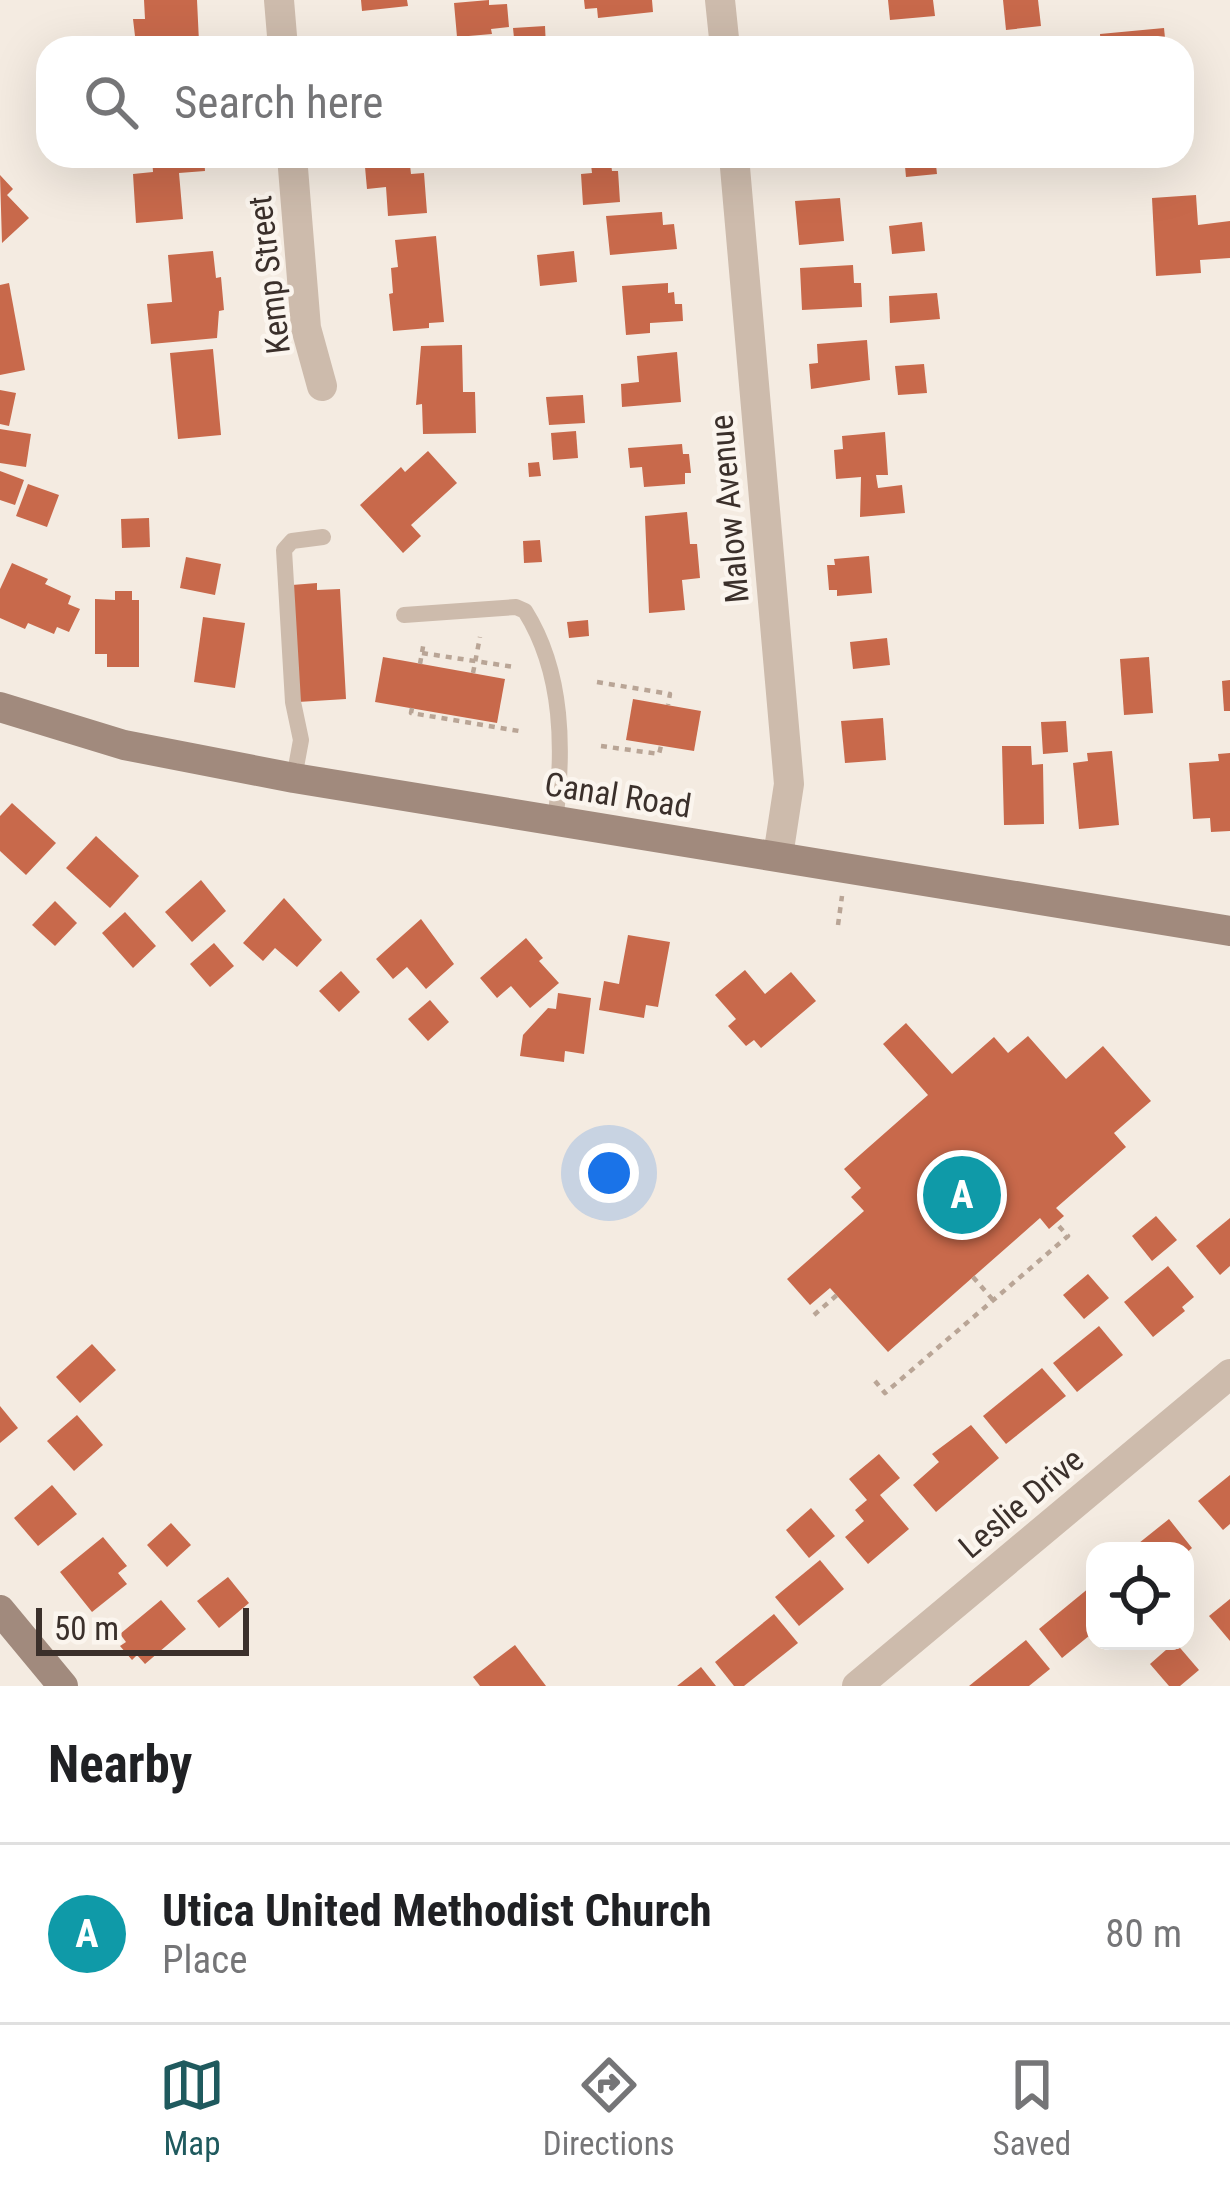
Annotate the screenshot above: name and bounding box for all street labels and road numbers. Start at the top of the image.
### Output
street label: Kemp Street [240,194,298,356]
street label: Malow Avenue [701,413,757,605]
street label: Canal Road [542,764,694,826]
street label: Leslie Drive [951,1440,1091,1566]

